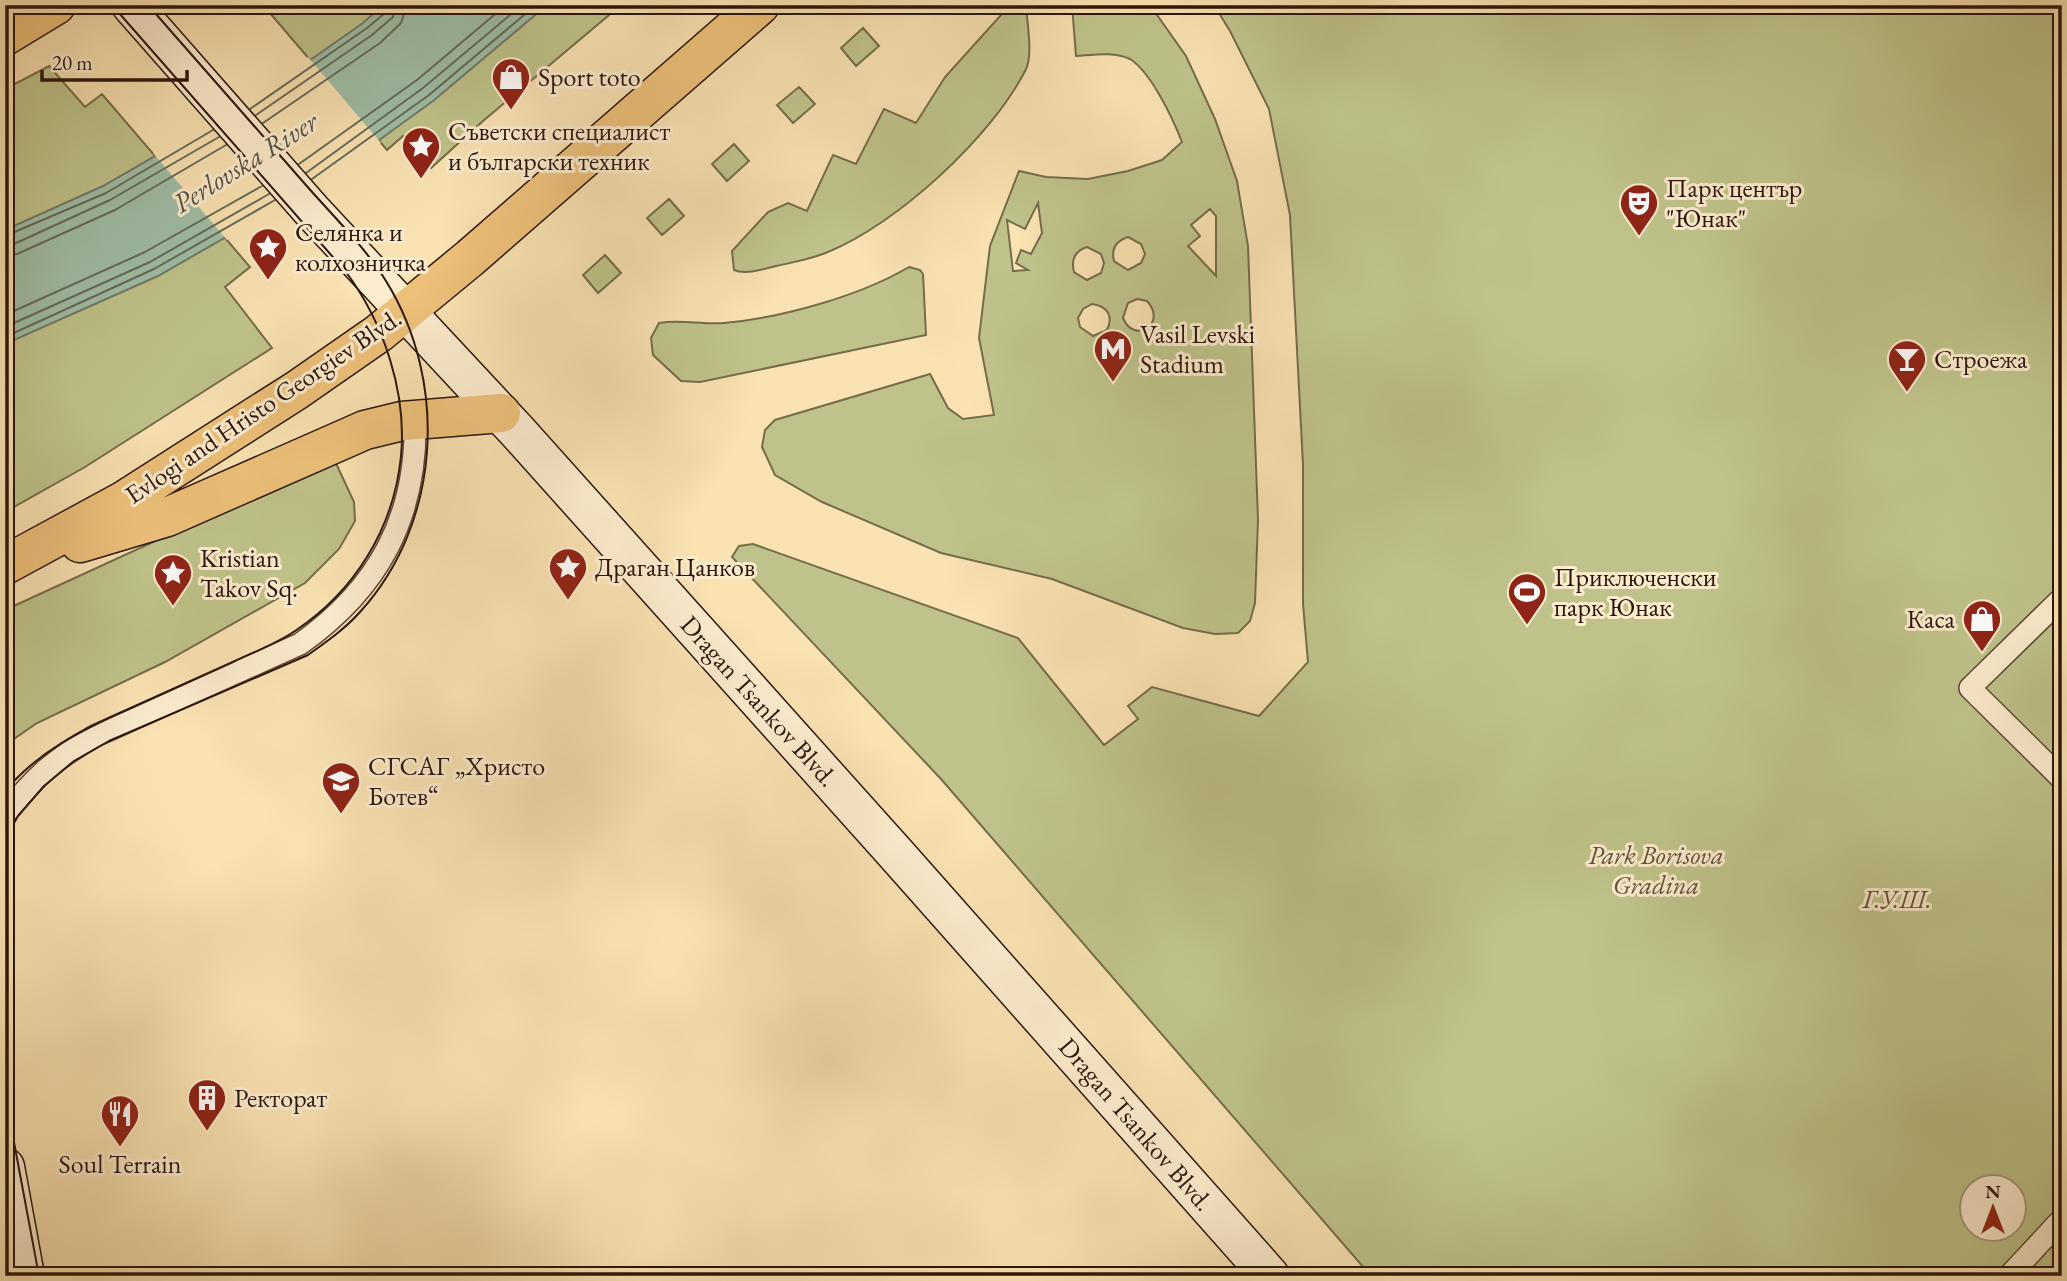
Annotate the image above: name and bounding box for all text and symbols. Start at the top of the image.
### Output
scale bar [42,38,187,82]
text: 20 m [52,49,93,76]
shop icon: Sport toto [490,56,532,111]
place label: Sport toto [538,60,641,94]
water label: Perlovska River [166,102,326,221]
place label: Съветски специалист и български техник [448,114,671,178]
place icon: Съветски специалист и български техник [400,125,442,180]
place label: Парк център "Юнак" [1666,171,1802,235]
theatre icon: Парк център "Юнак" [1618,182,1660,237]
place label: Селянка и колхозничка [295,215,427,279]
place icon: Селянка и колхозничка [247,226,289,281]
street label: Evlogi and Hristo Georgiev Blvd. [118,301,408,511]
place label: Vasil Levski Stadium [1140,317,1255,381]
metro station icon: Vasil Levski Stadium [1092,328,1134,383]
bar icon: Строежа [1886,338,1928,393]
place label: Строежа [1934,342,2028,376]
place label: Kristian Takov Sq. [200,541,298,605]
place icon: Драган Цанков [547,546,589,601]
place label: Драган Цанков [595,550,755,584]
place icon: Kristian Takov Sq. [152,552,194,607]
place label: Приключенски парк Юнак [1554,560,1717,624]
sports icon: Приключенски парк Юнак [1506,571,1548,626]
shop icon: Каса [1961,598,2003,653]
place label: Каса [1907,602,1956,636]
street label: Dragan Tsankov Blvd. [673,608,845,794]
place label: СГСАГ „Христо Ботев“ [368,749,545,813]
school or university icon: СГСАГ „Христо Ботев“ [320,760,362,815]
park label: Park Borisova Gradina [1588,838,1724,902]
park label: Г.У.Ш. [1861,882,1932,916]
street label: Dragan Tsankov Blvd. [1051,1030,1221,1218]
building icon: Ректорат [186,1077,228,1132]
place label: Ректорат [234,1081,327,1115]
restaurant icon: Soul Terrain [99,1093,141,1148]
place label: Soul Terrain [59,1147,182,1181]
north arrow [1958,1172,2028,1242]
text: N [1985,1179,2001,1204]

